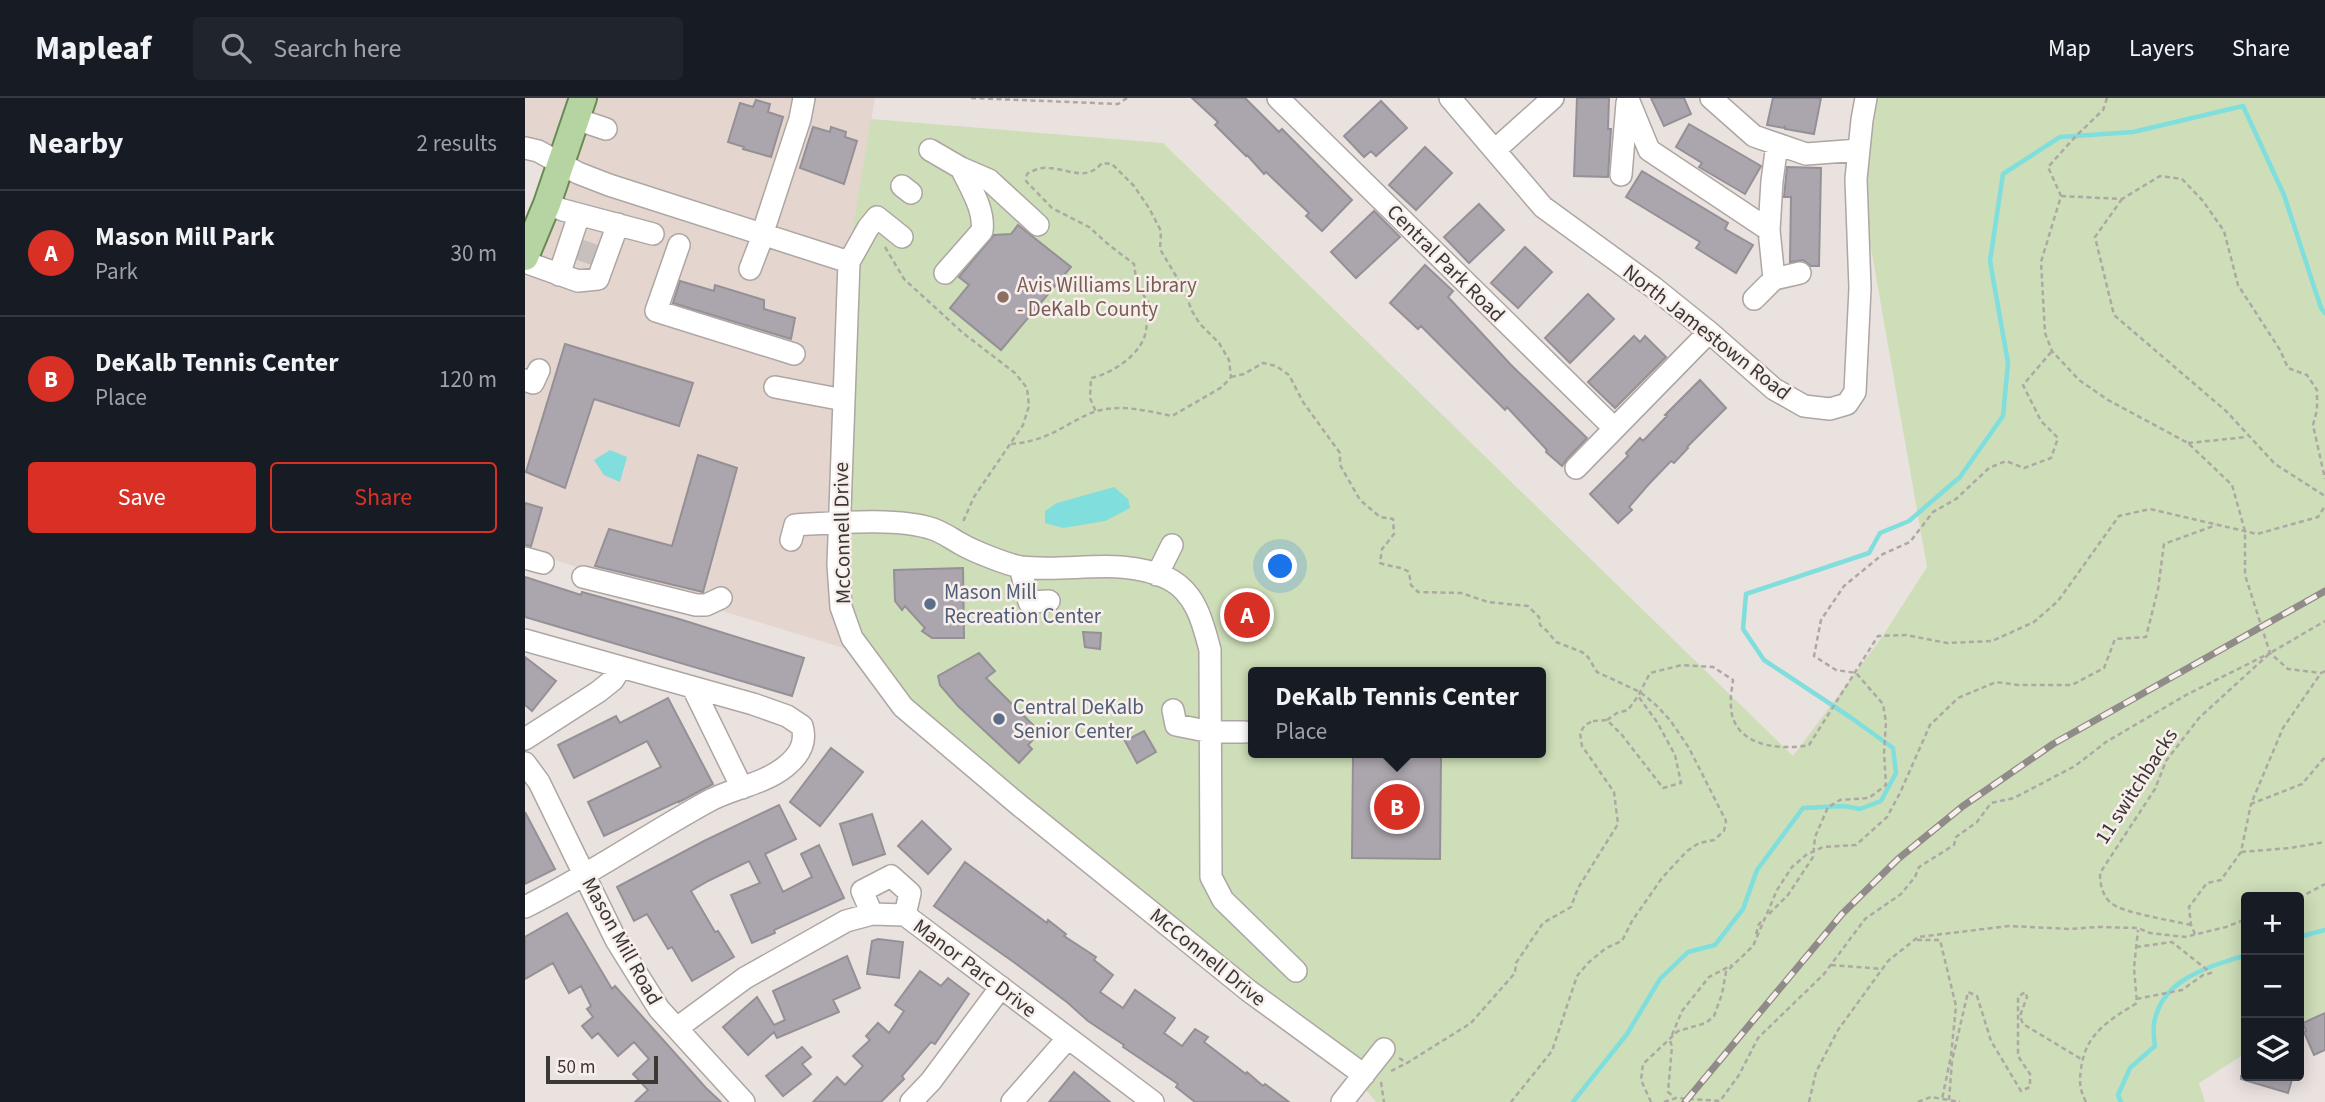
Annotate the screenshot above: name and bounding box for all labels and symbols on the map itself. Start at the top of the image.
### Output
street label: Central Park Road [1380,197,1512,329]
street label: North Jamestown Road [1617,257,1797,407]
place label: Avis Williams Library - DeKalb County [1017,270,1197,324]
marker: Avis Williams Library - DeKalb County [995,289,1011,305]
street label: McConnell Drive [826,462,858,604]
your location [1263,549,1297,583]
place label: Mason Mill Recreation Center [944,577,1102,631]
pin: A [1224,589,1270,641]
marker: Mason Mill Recreation Center [922,596,938,612]
place label: Central DeKalb Senior Center [1013,692,1144,746]
marker: Central DeKalb Senior Center [991,711,1007,727]
street label: 11 switchbacks [2087,722,2185,850]
pin: B [1374,781,1420,833]
street label: Mason Mill Road [574,872,670,1010]
street label: McConnell Drive [1143,901,1273,1013]
street label: Manor Parc Drive [907,911,1043,1025]
scale bar [546,1053,658,1085]

